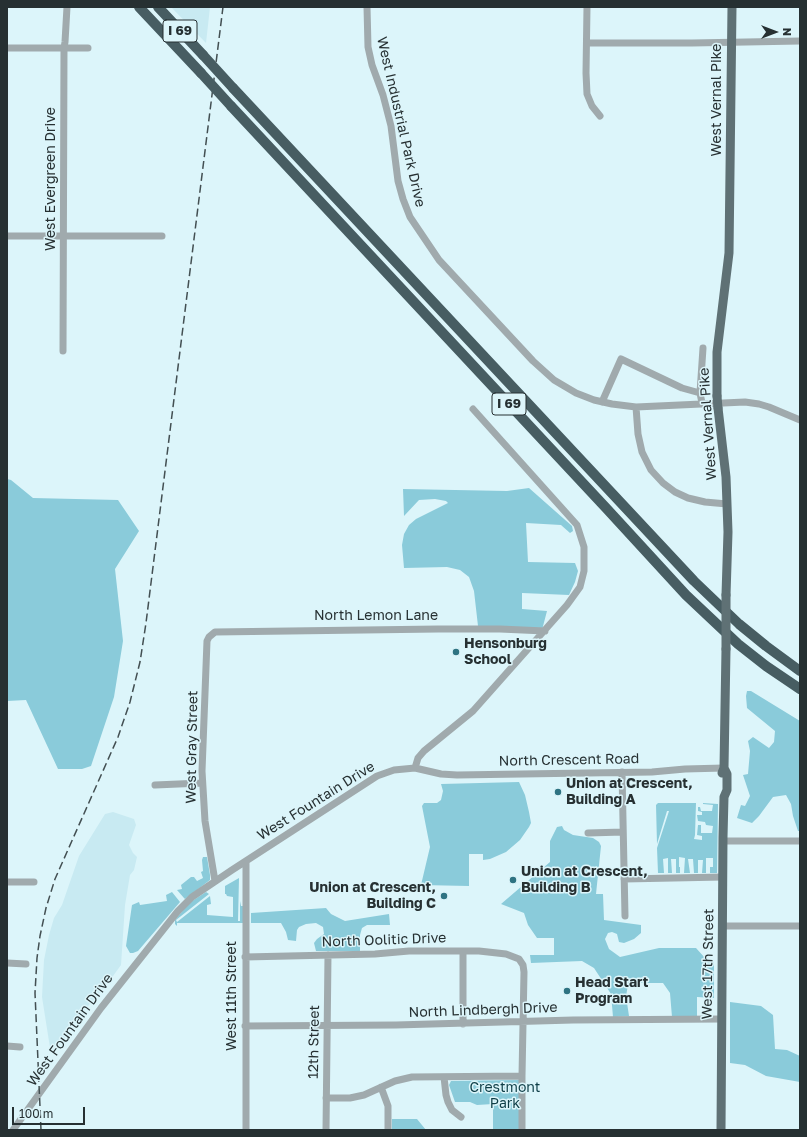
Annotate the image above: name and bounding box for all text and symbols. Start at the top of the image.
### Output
north arrow [755,12,795,52]
road number: I 69 [163,20,197,42]
text: N [781,28,794,36]
street label: West Industrial Park Drive [373,35,429,209]
street label: West Vernal Pike [709,44,725,156]
street label: West Evergreen Drive [43,107,59,251]
street label: West Vernal Pike [696,367,720,481]
road number: I 69 [492,393,526,415]
street label: North Lemon Lane [314,608,438,624]
place label: Hensonburg School [464,636,547,668]
marker: Hensonburg School [451,647,461,657]
street label: West Gray Street [183,690,201,804]
street label: North Crescent Road [499,750,639,770]
street label: West Fountain Drive [254,758,378,844]
place label: Union at Crescent, Building A [566,776,693,808]
marker: Union at Crescent, Building A [553,787,563,797]
place label: Union at Crescent, Building B [521,864,648,896]
marker: Union at Crescent, Building B [508,875,518,885]
place label: Union at Crescent, Building C [309,880,436,912]
marker: Union at Crescent, Building C [439,891,449,901]
street label: West 17th Street [699,908,717,1020]
street label: North Oolitic Drive [321,929,447,951]
street label: West 11th Street [224,941,240,1051]
street label: West Fountain Drive [23,970,117,1090]
place label: Head Start Program [575,975,648,1008]
marker: Head Start Program [562,986,572,996]
street label: North Lindbergh Drive [408,999,558,1021]
street label: 12th Street [305,1005,323,1079]
park label: Crestmont Park [470,1080,540,1112]
scale bar [14,1099,87,1125]
text: 100 m [19,1106,53,1121]

